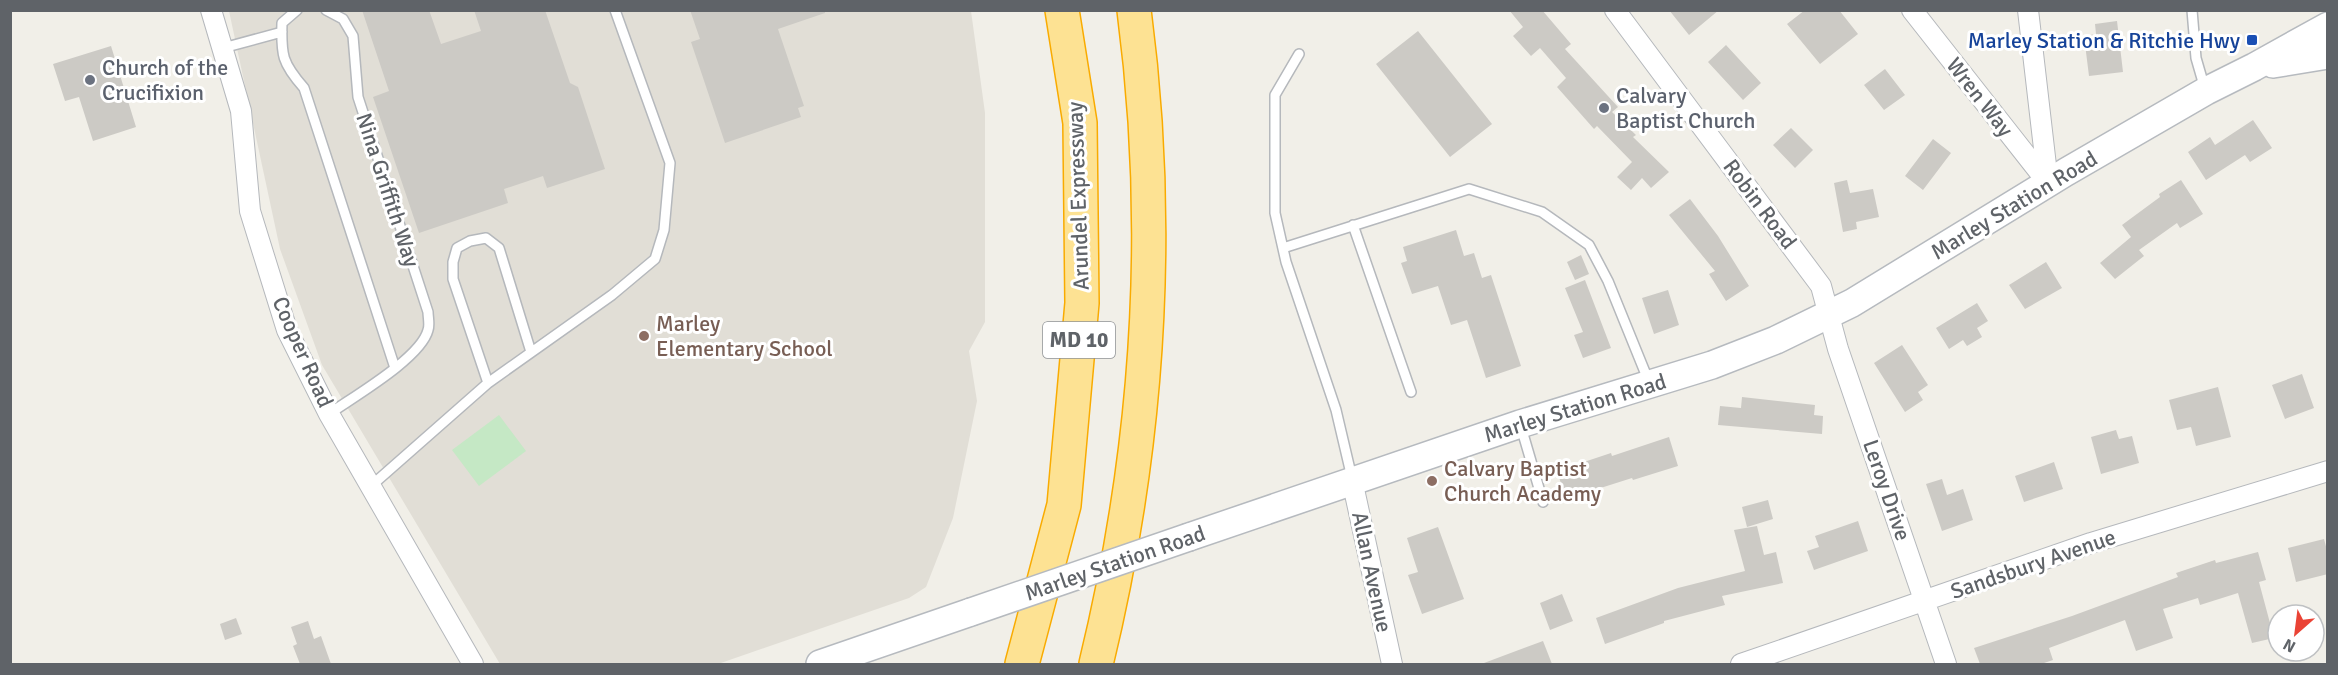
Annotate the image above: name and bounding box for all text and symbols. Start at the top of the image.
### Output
place label: Marley Station & Ritchie Hwy [1968,27,2241,54]
marker: Marley Station & Ritchie Hwy [2245,33,2259,47]
street label: Wren Way [1941,52,2020,142]
place label: Church of the Crucifixion [102,54,228,106]
marker: Church of the Crucifixion [83,73,97,87]
place label: Calvary Baptist Church [1616,82,1755,134]
street label: Arundel Expressway [1061,101,1095,291]
marker: Calvary Baptist Church [1597,101,1611,115]
street label: Nina Griffith Way [350,110,426,271]
street label: Marley Station Road [1926,145,2102,265]
street label: Robin Road [1717,154,1803,254]
street label: Cooper Road [267,292,339,412]
place label: Marley Elementary School [656,310,833,362]
road number: MD 10 [1043,322,1115,358]
marker: Marley Elementary School [637,329,651,343]
street label: Marley Station Road [1481,367,1669,449]
street label: Leroy Drive [1857,436,1917,544]
place label: Calvary Baptist Church Academy [1444,455,1602,507]
marker: Calvary Baptist Church Academy [1425,474,1439,488]
street label: Allan Avenue [1346,509,1398,635]
street label: Marley Station Road [1021,519,1209,607]
street label: Sandsbury Avenue [1947,523,2119,605]
north arrow [2266,603,2326,663]
text: N [2280,634,2299,657]

